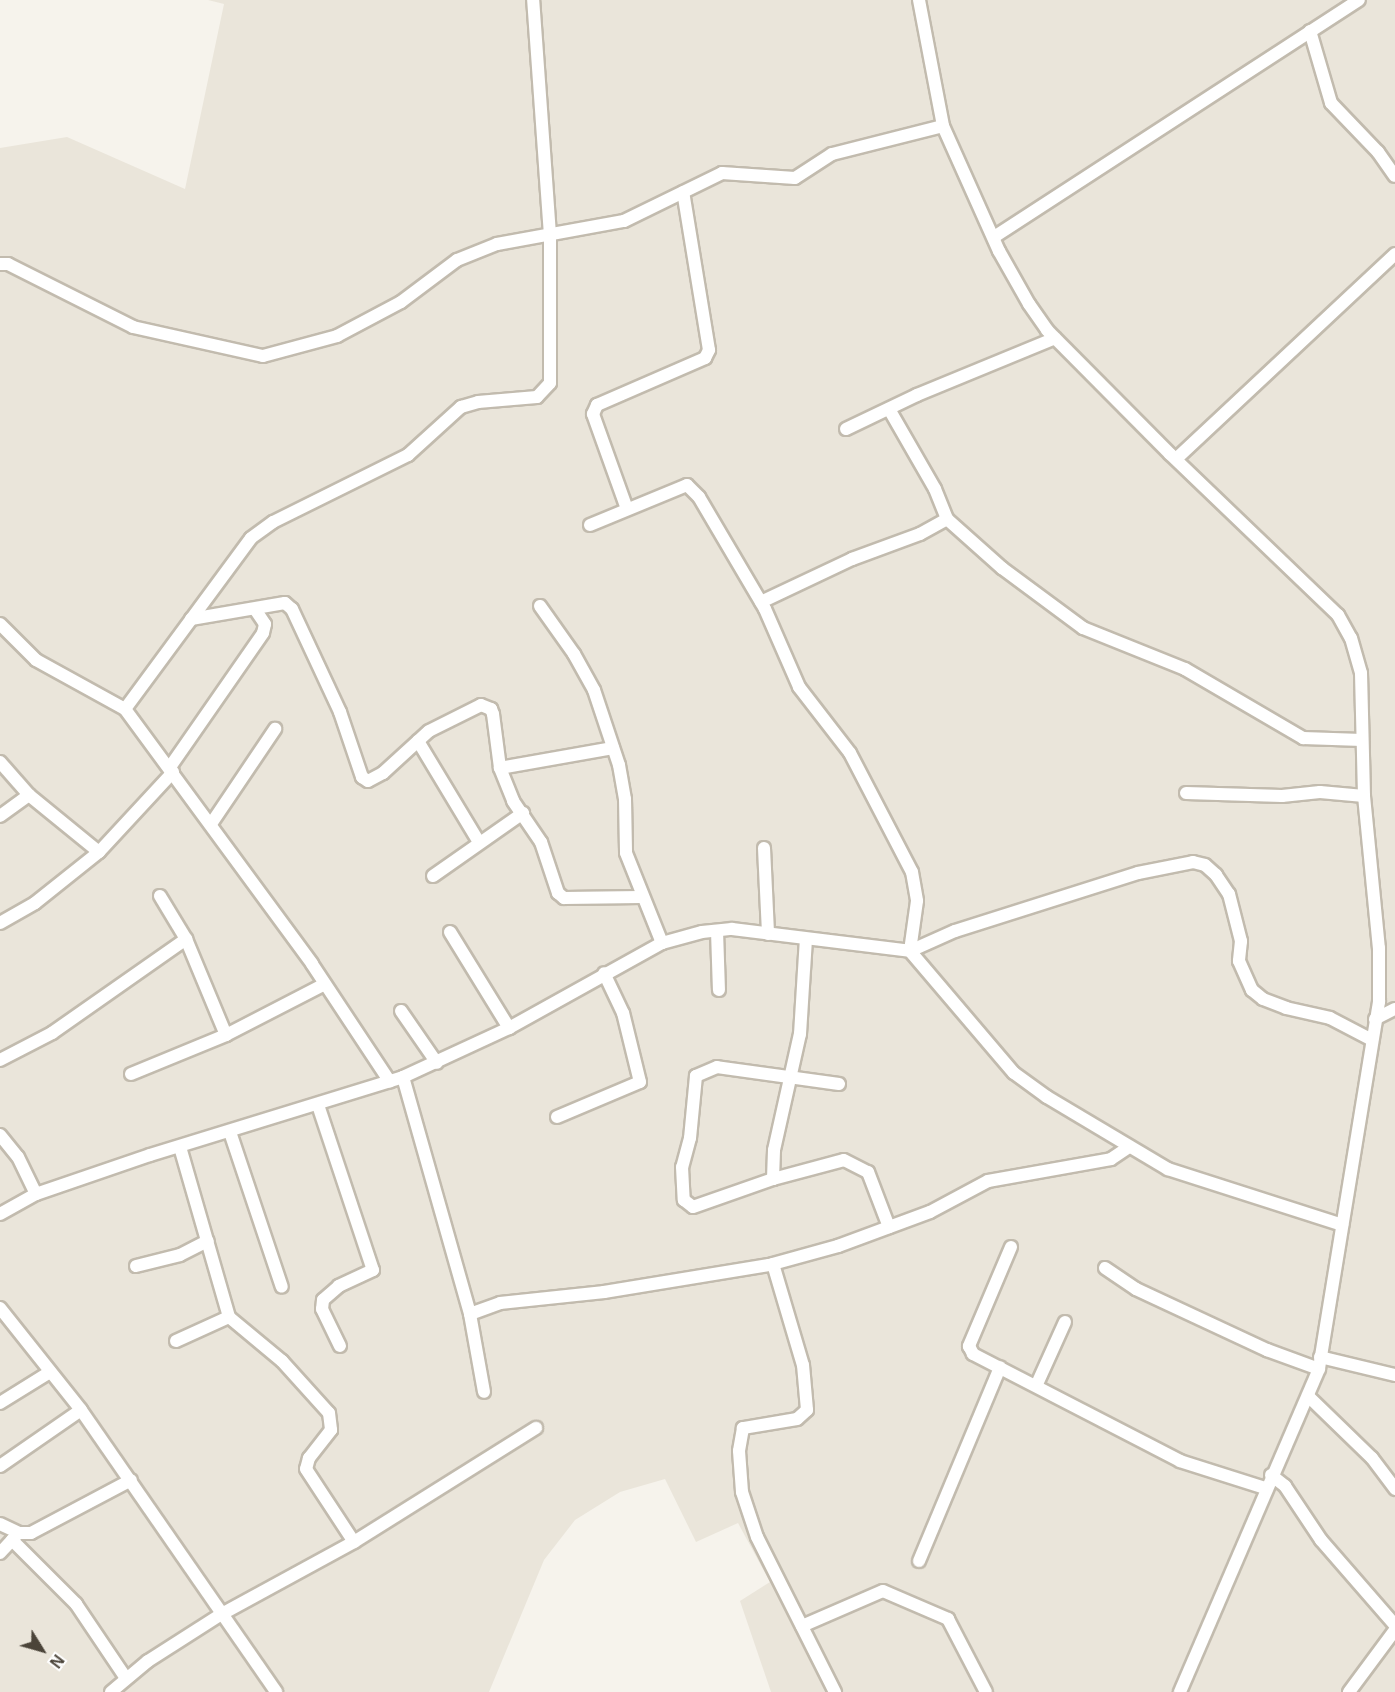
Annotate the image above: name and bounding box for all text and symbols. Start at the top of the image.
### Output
north arrow [12,1620,72,1680]
text: N [47,1651,67,1671]

